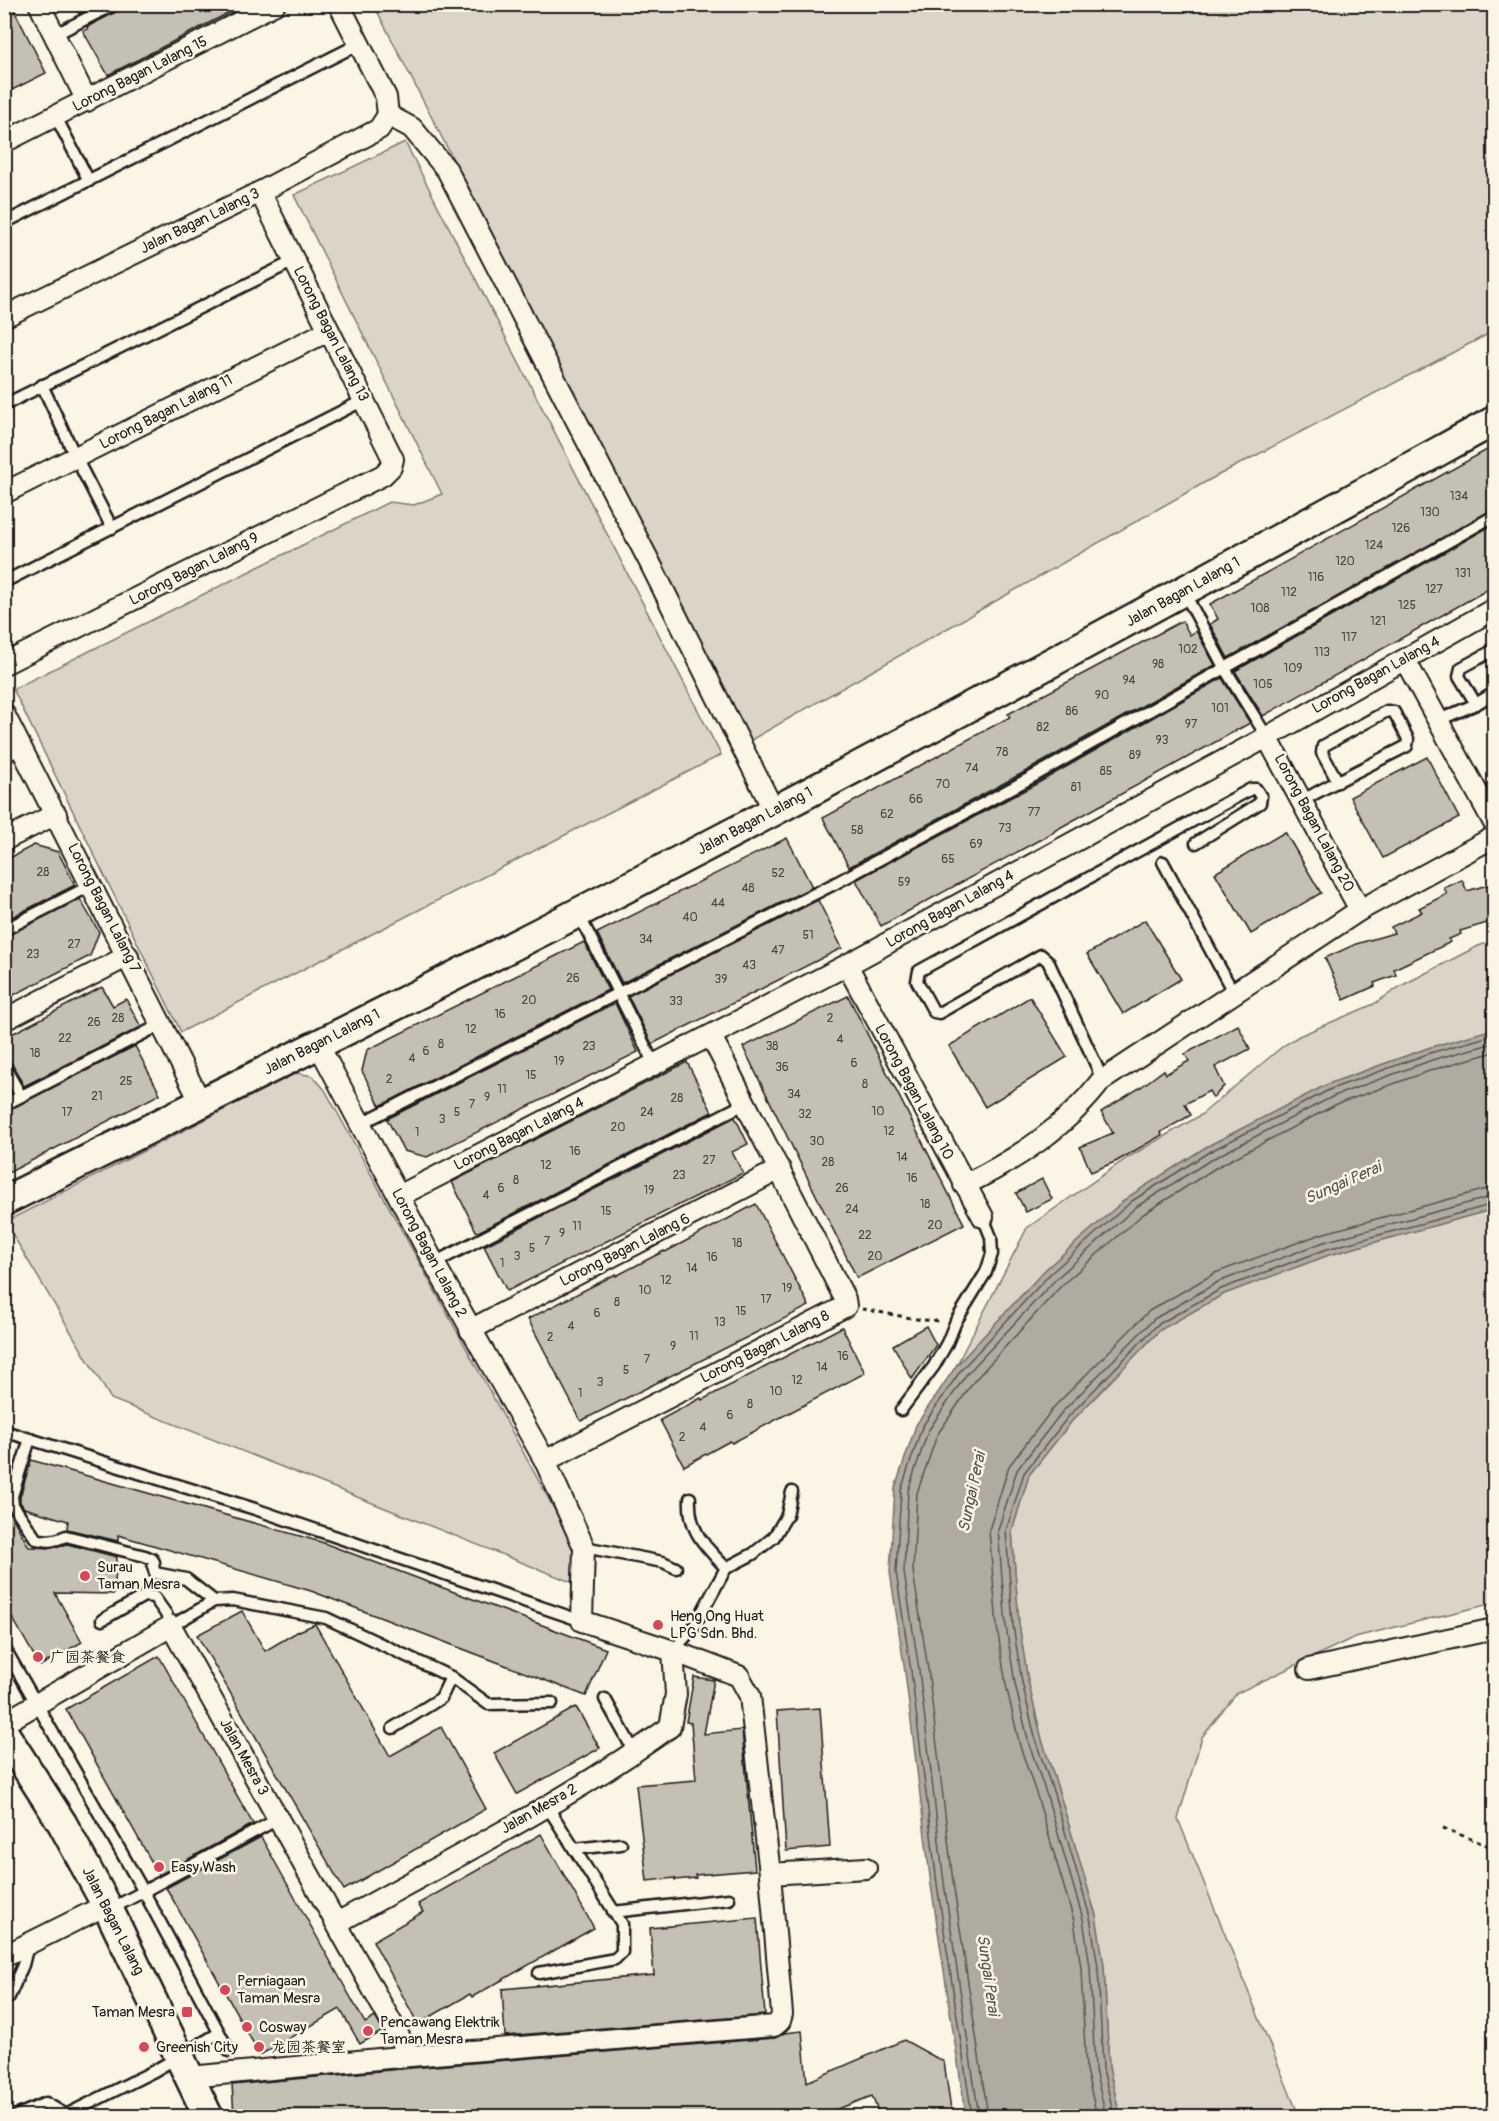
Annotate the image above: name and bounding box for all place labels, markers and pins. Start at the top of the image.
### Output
place label: Surau Taman Mesra [97,1558,180,1594]
marker: Surau Taman Mesra [78,1569,92,1583]
place label: Heng Ong Huat LPG Sdn. Bhd. [670,1607,765,1643]
marker: Heng Ong Huat LPG Sdn. Bhd. [651,1618,665,1632]
place label: 广园茶餐食 [50,1648,125,1667]
marker: 广园茶餐食 [31,1650,45,1664]
place label: Easy Wash [171,1858,236,1877]
marker: Easy Wash [152,1860,166,1874]
place label: Perniagaan Taman Mesra [237,1972,320,2008]
marker: Perniagaan Taman Mesra [218,1983,232,1997]
place label: Taman Mesra [92,2003,175,2022]
marker: Taman Mesra [180,2005,194,2019]
place label: Pencawang Elektrik Taman Mesra [380,2013,500,2049]
place label: Cosway [259,2018,307,2037]
marker: Cosway [240,2020,254,2034]
marker: Pencawang Elektrik Taman Mesra [361,2024,375,2038]
place label: Greenish City [156,2038,239,2057]
place label: 龙园茶餐室 [271,2038,346,2057]
marker: Greenish City [137,2040,151,2054]
marker: 龙园茶餐室 [252,2040,266,2054]

